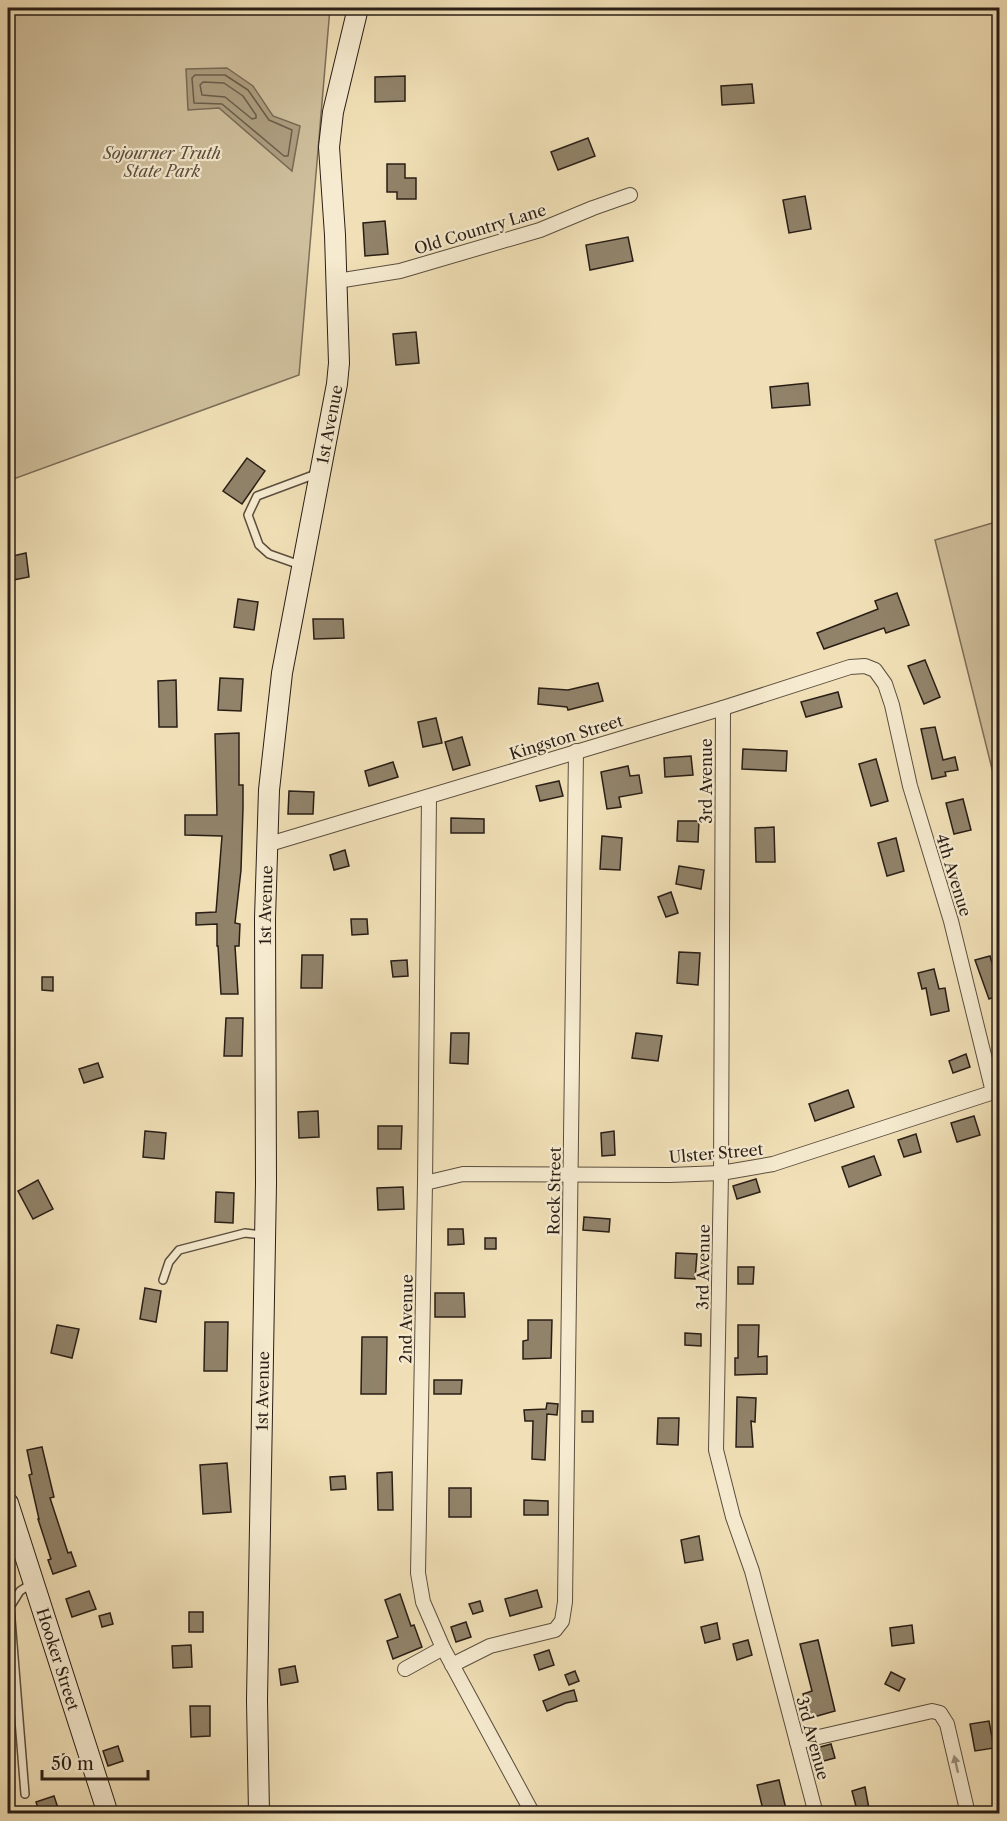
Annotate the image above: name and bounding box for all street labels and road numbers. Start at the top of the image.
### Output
street label: Old Country Lane [412,199,548,259]
street label: 1st Avenue [312,383,347,465]
street label: Kingston Street [507,710,626,764]
street label: 3rd Avenue [696,738,716,824]
street label: 4th Avenue [932,831,976,919]
street label: 1st Avenue [255,865,277,945]
street label: Ulster Street [668,1139,764,1167]
street label: Rock Street [543,1146,565,1235]
street label: 3rd Avenue [692,1224,714,1310]
street label: 2nd Avenue [395,1274,417,1364]
street label: 1st Avenue [252,1351,273,1431]
street label: Hooker Street [32,1605,84,1713]
street label: 3rd Avenue [792,1694,834,1782]

